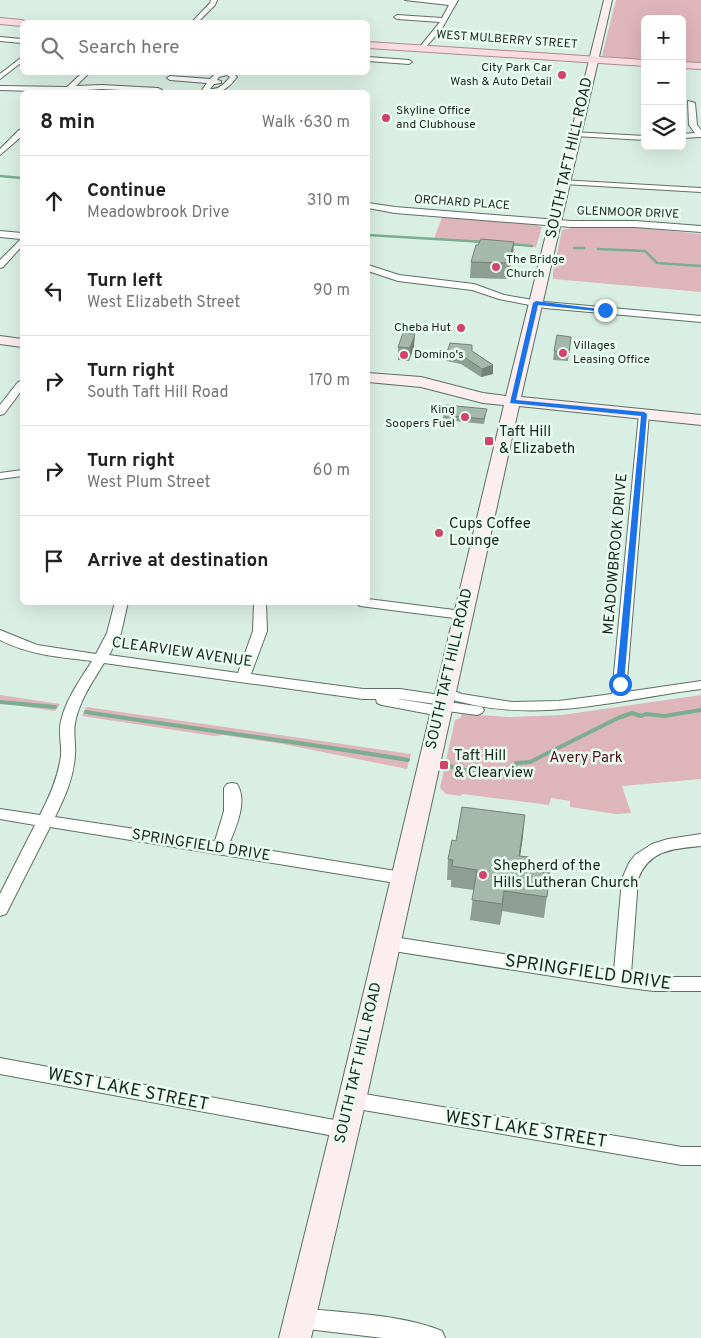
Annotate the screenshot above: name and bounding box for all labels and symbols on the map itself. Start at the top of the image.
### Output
street label: WEST MULBERRY STREET [436,27,578,53]
place label: City Park Car Wash & Auto Detail [450,60,552,90]
marker: City Park Car Wash & Auto Detail [556,69,568,81]
street label: SOUTH TAFT HILL ROAD [542,76,598,240]
place label: Skyline Office and Clubhouse [396,103,476,133]
marker: Skyline Office and Clubhouse [380,112,392,124]
street label: ORCHARD PLACE [413,192,511,214]
street label: GLENMOOR DRIVE [576,203,680,223]
place label: The Bridge Church [506,252,565,282]
marker: The Bridge Church [490,261,502,273]
route end [594,299,617,322]
place label: Cheba Hut [394,320,451,336]
marker: Cheba Hut [455,322,467,334]
place label: Villages Leasing Office [573,338,650,368]
place label: Domino's [414,347,464,363]
marker: Villages Leasing Office [557,347,569,359]
marker: Domino's [398,349,410,361]
place label: King Soopers Fuel [385,402,455,432]
marker: King Soopers Fuel [459,411,471,423]
place label: Taft Hill & Elizabeth [499,423,575,459]
marker: Taft Hill & Elizabeth [483,435,495,447]
street label: MEADOWBROOK DRIVE [599,473,633,635]
place label: Cups Coffee Lounge [449,515,531,551]
marker: Cups Coffee Lounge [433,527,445,539]
street label: SOUTH TAFT HILL ROAD [422,587,478,751]
street label: CLEARVIEW AVENUE [111,634,253,672]
route start [609,673,632,696]
place label: Taft Hill & Clearview [454,747,534,783]
park label: Avery Park [549,749,623,768]
marker: Taft Hill & Clearview [438,759,450,771]
street label: SPRINGFIELD DRIVE [130,826,272,866]
place label: Shepherd of the Hills Lutheran Church [493,857,639,893]
marker: Shepherd of the Hills Lutheran Church [477,869,489,881]
street label: SPRINGFIELD DRIVE [503,950,673,996]
street label: SOUTH TAFT HILL ROAD [331,981,387,1145]
street label: WEST LAKE STREET [45,1063,211,1117]
street label: WEST LAKE STREET [443,1106,609,1154]

